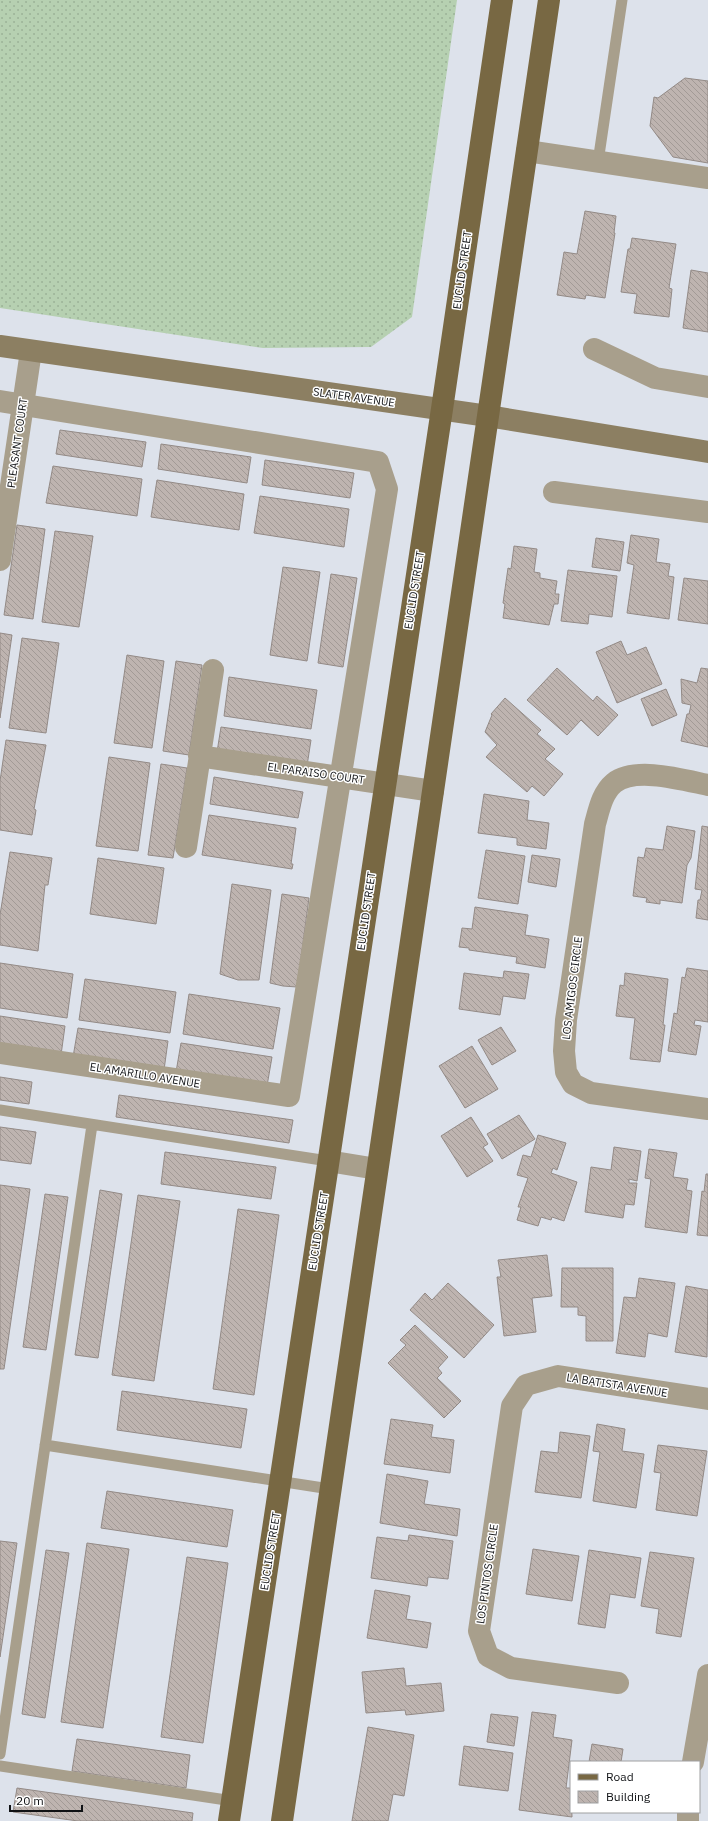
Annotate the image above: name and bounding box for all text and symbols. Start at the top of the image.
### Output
street label: EUCLID STREET [450,229,475,310]
street label: SLATER AVENUE [312,384,396,410]
street label: PLEASANT COURT [4,396,30,489]
street label: EUCLID STREET [401,549,427,630]
street label: EL PARAISO COURT [266,759,366,787]
street label: EUCLID STREET [354,870,379,951]
street label: LOS AMIGOS CIRCLE [559,936,585,1040]
street label: EL AMARILLO AVENUE [89,1059,201,1091]
street label: EUCLID STREET [305,1190,331,1271]
street label: LA BATISTA AVENUE [565,1370,669,1400]
street label: EUCLID STREET [257,1510,283,1591]
street label: LOS PINTOS CIRCLE [473,1523,501,1625]
legend [570,1761,700,1813]
text: Road [606,1769,634,1784]
scale bar [10,1787,82,1813]
text: Building [606,1789,651,1804]
text: 20 m [16,1793,44,1808]

